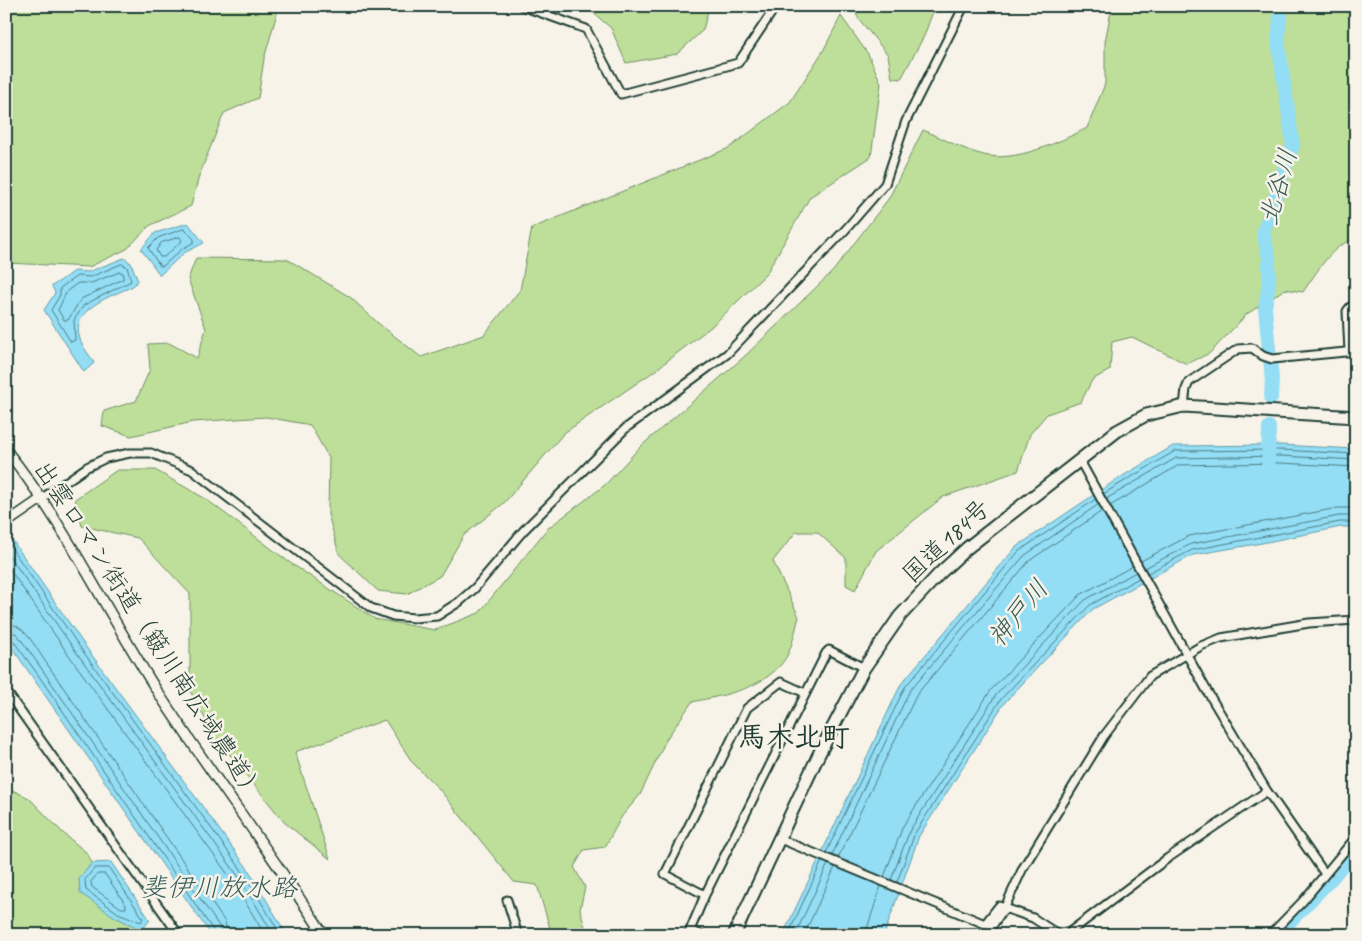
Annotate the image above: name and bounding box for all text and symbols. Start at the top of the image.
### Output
water label: 北谷川 [1251,145,1305,229]
street label: 出雲ロマン街道（簸川南広域農道） [27,455,271,807]
street label: 国道184号 [895,492,997,590]
water label: 神戸川 [980,573,1056,653]
district label: 馬木北町 [738,719,850,754]
water label: 斐伊川放水路 [141,871,299,904]

